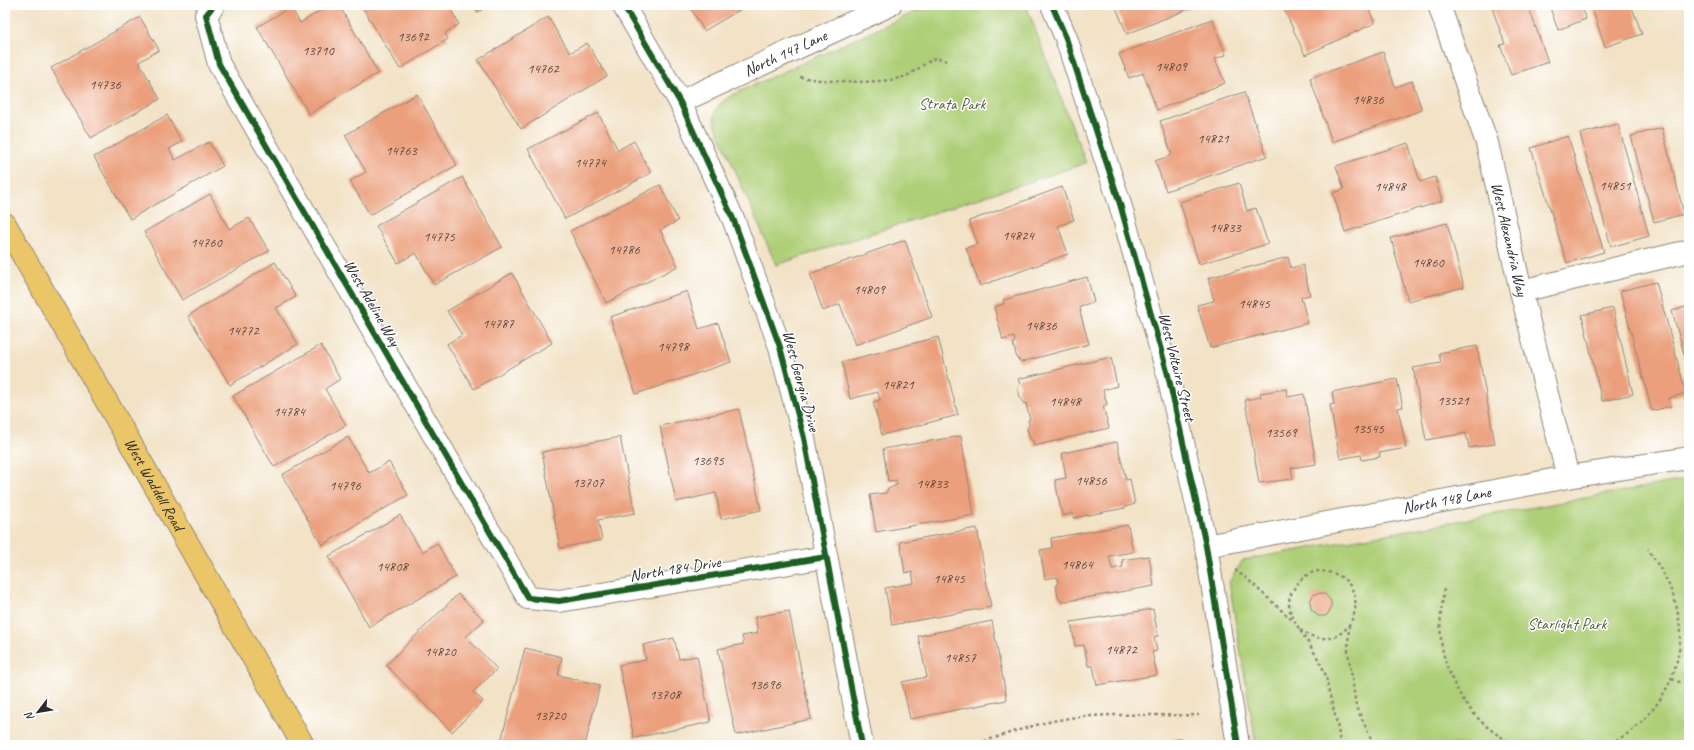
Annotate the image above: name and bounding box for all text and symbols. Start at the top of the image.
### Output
street label: North 147 Lane [741,25,832,81]
house number: 13692 [397,28,430,45]
house number: 13710 [302,42,335,59]
house number: 14809 [1155,58,1188,75]
house number: 14762 [527,60,560,77]
house number: 14736 [89,76,121,93]
house number: 14836 [1352,91,1384,108]
park label: Strata Park [919,94,986,114]
house number: 14821 [1197,130,1229,147]
house number: 14763 [385,142,418,159]
house number: 14774 [574,154,607,171]
house number: 14851 [1599,177,1631,194]
house number: 14848 [1374,178,1407,195]
street label: West Alexandria Way [1486,181,1532,300]
house number: 14833 [1209,219,1242,236]
house number: 14824 [1002,227,1035,244]
house number: 14775 [423,228,455,245]
house number: 14760 [190,234,223,251]
house number: 14786 [608,241,640,258]
house number: 14860 [1412,254,1445,271]
street label: West Adeline Way [339,256,406,351]
house number: 14809 [853,281,886,298]
house number: 14845 [1238,295,1270,312]
street label: West Voltaire Street [1154,311,1201,425]
house number: 14787 [482,315,514,332]
house number: 14836 [1025,317,1057,334]
house number: 14772 [227,322,260,339]
street label: West Georgia Drive [778,328,825,435]
house number: 14798 [657,338,690,355]
house number: 14821 [882,376,914,393]
house number: 13521 [1437,392,1469,409]
house number: 14848 [1049,393,1082,410]
house number: 14784 [273,403,306,420]
house number: 13545 [1352,420,1384,437]
house number: 13569 [1265,424,1298,441]
street label: West Waddell Road [120,435,190,537]
house number: 13695 [692,452,724,469]
house number: 14856 [1075,472,1107,489]
house number: 13707 [572,474,604,491]
house number: 14833 [916,475,949,492]
house number: 14796 [329,477,361,494]
street label: North 148 Lane [1401,482,1494,518]
street label: North 184 Drive [628,552,724,586]
house number: 14864 [1061,556,1094,573]
house number: 14808 [376,558,409,575]
house number: 14845 [933,570,965,587]
park label: Starlight Park [1528,614,1608,634]
house number: 14872 [1105,641,1138,658]
house number: 14820 [424,643,457,660]
house number: 14857 [944,649,976,666]
house number: 13696 [749,676,781,693]
house number: 13708 [649,686,682,703]
north arrow [18,692,58,732]
house number: 13720 [534,707,567,724]
text: N [21,709,37,724]

